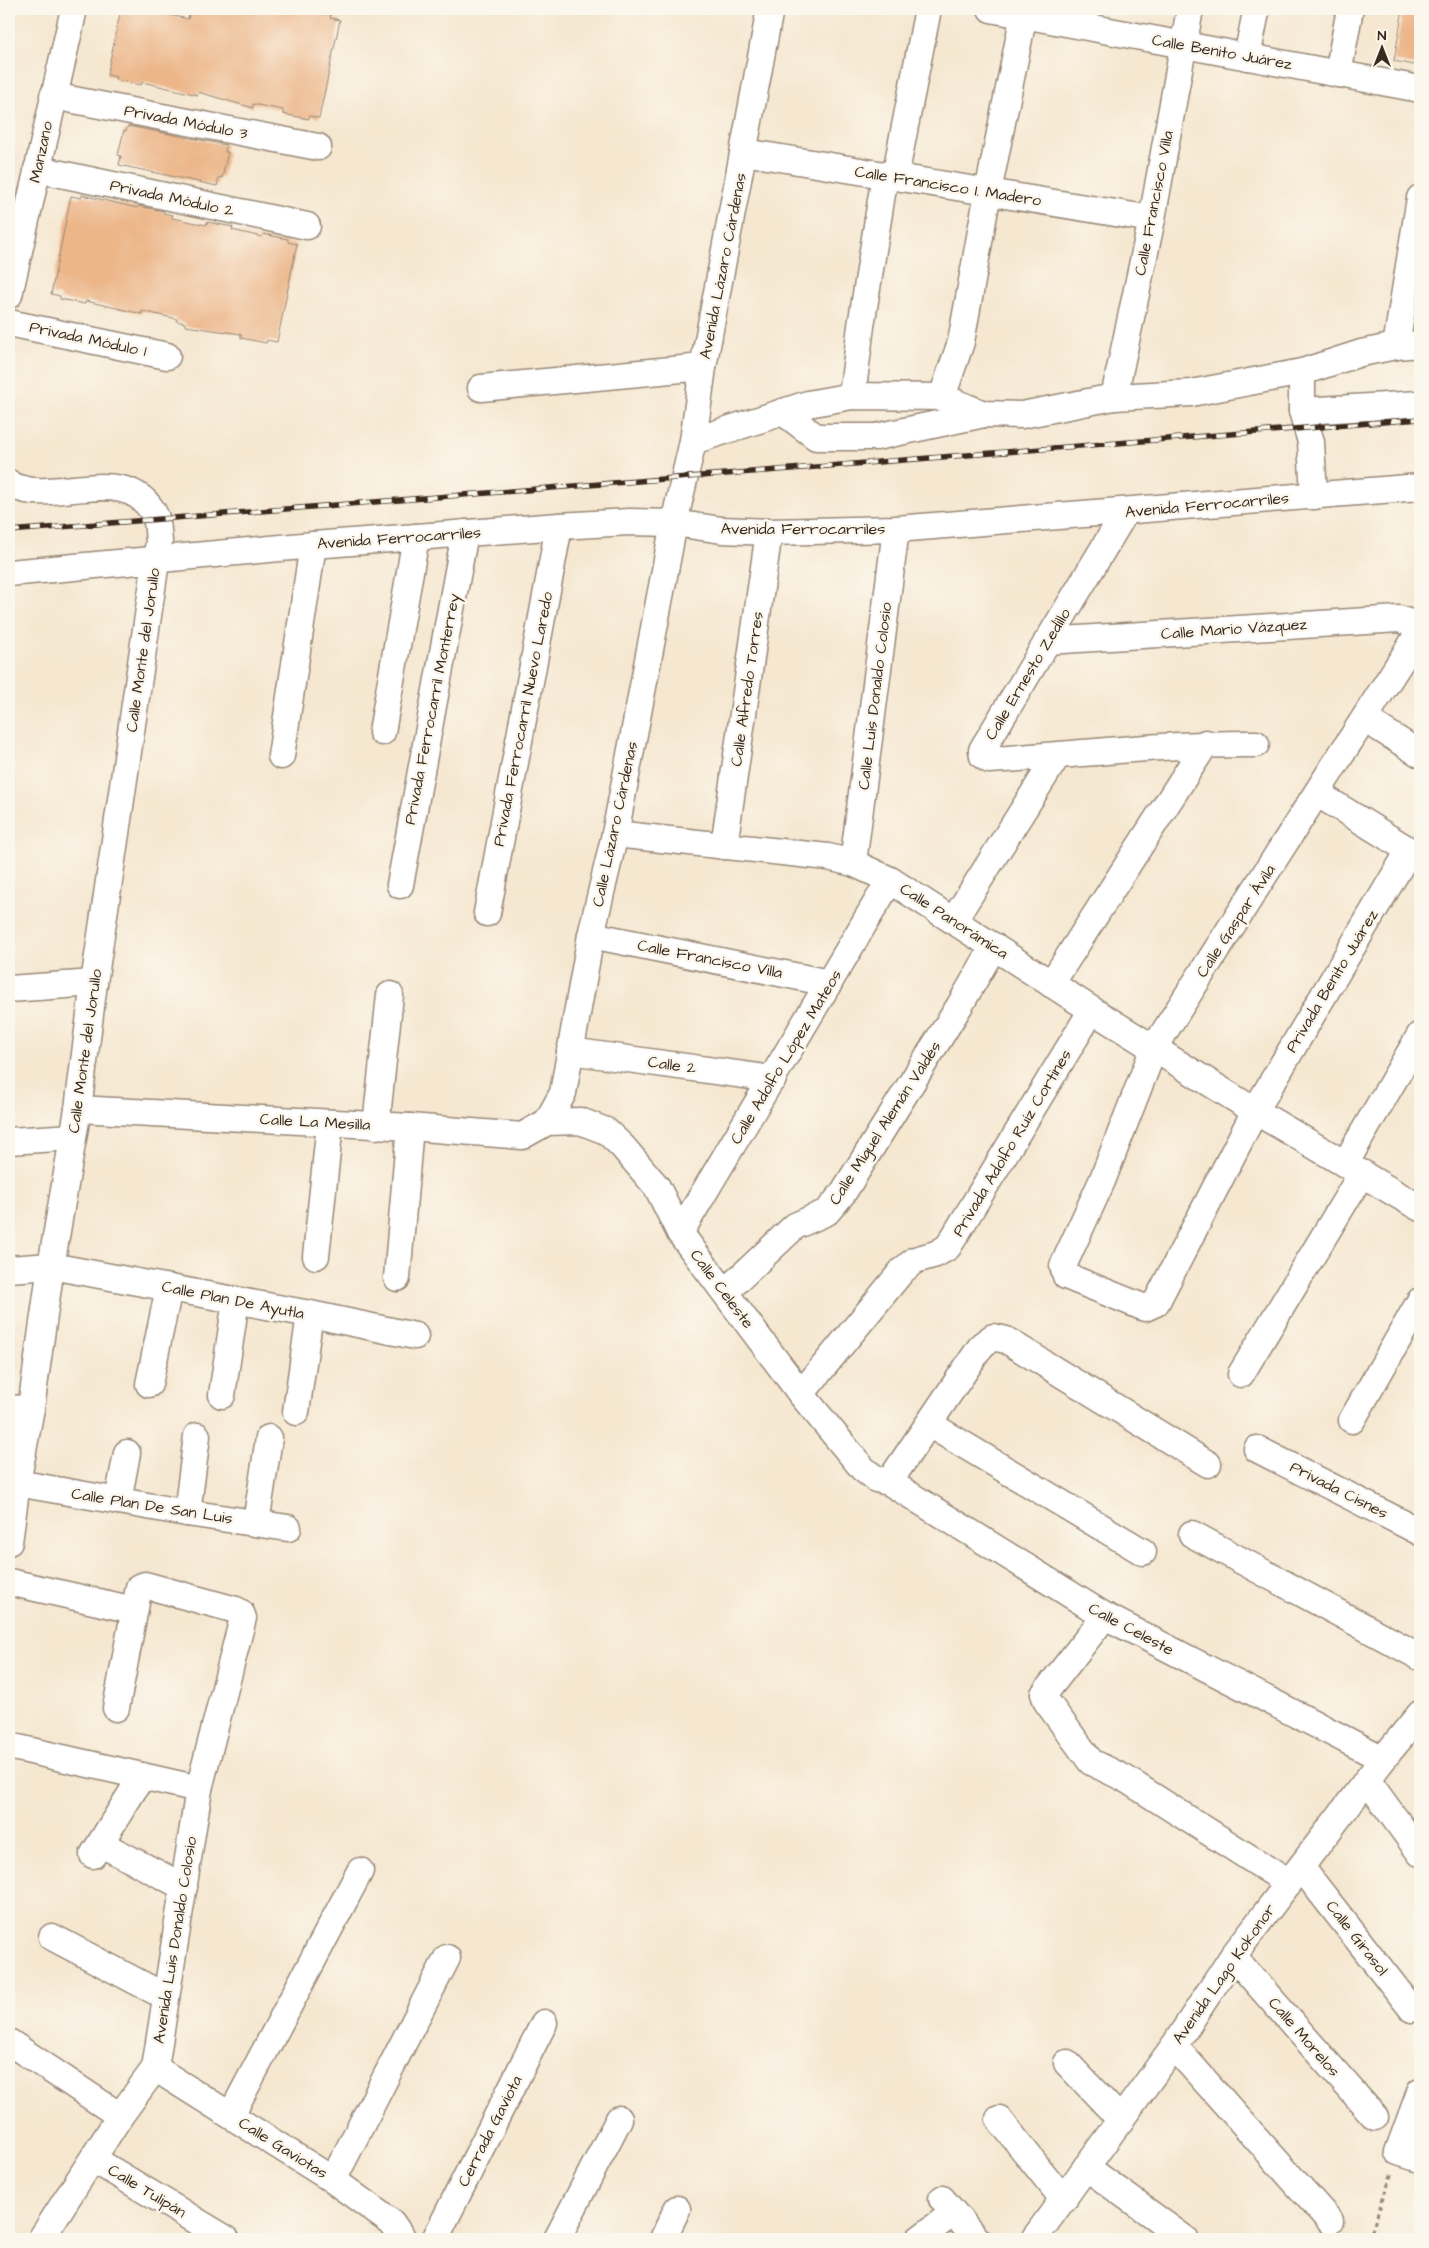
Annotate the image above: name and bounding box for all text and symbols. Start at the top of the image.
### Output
north arrow [1356,22,1406,72]
text: N [1378,26,1387,46]
street label: Calle Benito Juárez [1150,29,1294,75]
street label: Privada Módulo 3 [122,99,250,145]
street label: Manzano [24,119,58,185]
street label: Calle Francisco Villa [1129,129,1179,277]
street label: Calle Francisco I. Madero [853,160,1043,212]
street label: Avenida Lázaro Cárdenas [694,171,752,361]
street label: Privada Módulo 2 [108,174,236,222]
street label: Privada Módulo 1 [27,316,149,362]
street label: Avenida Ferrocarriles [1124,487,1290,523]
street label: Avenida Ferrocarriles [721,518,885,540]
street label: Avenida Ferrocarriles [316,521,482,555]
street label: Calle Monte del Jorullo [121,566,165,734]
street label: Privada Ferrocarril Nuevo Laredo [488,590,558,848]
street label: Privada Ferrocarril Monterrey [399,591,466,827]
street label: Calle Luis Donaldo Colosio [853,601,897,791]
street label: Calle Ernesto Zedillo [980,604,1076,744]
street label: Calle Alfredo Torres [725,610,769,768]
street label: Calle Mario Vázquez [1160,613,1308,645]
street label: Calle Lázaro Cárdenas [587,739,643,909]
street label: Calle Gaspar Ávila [1191,860,1281,982]
street label: Calle Panorámica [896,878,1012,964]
street label: Privada Benito Juárez [1281,905,1383,1057]
street label: Calle Francisco Villa [636,934,784,984]
street label: Calle Adolfo López Mateos [725,966,847,1148]
street label: Calle Monte del Jorullo [63,967,107,1135]
street label: Calle Miguel Alemán Valdés [824,1037,947,1210]
street label: Privada Adolfo Ruíz Cortines [947,1045,1077,1241]
street label: Calle 2 [646,1051,698,1079]
street label: Calle La Mesilla [259,1108,371,1136]
street label: Calle Celeste [685,1245,759,1333]
street label: Calle Plan De Ayutla [160,1275,306,1326]
street label: Privada Cisnes [1286,1456,1392,1524]
street label: Calle Plan De San Luis [70,1482,234,1530]
street label: Calle Celeste [1084,1597,1178,1661]
street label: Avenida Luis Donaldo Colosio [148,1835,202,2045]
street label: Calle Girasol [1321,1896,1393,1980]
street label: Avenida Lago Kokonor [1167,1899,1282,2049]
street label: Calle Morelos [1263,1992,1345,2082]
street label: Cerrada Gaviota [452,2072,528,2190]
street label: Calle Gaviotas [234,2112,332,2184]
street label: Calle Tulipán [104,2159,190,2223]

